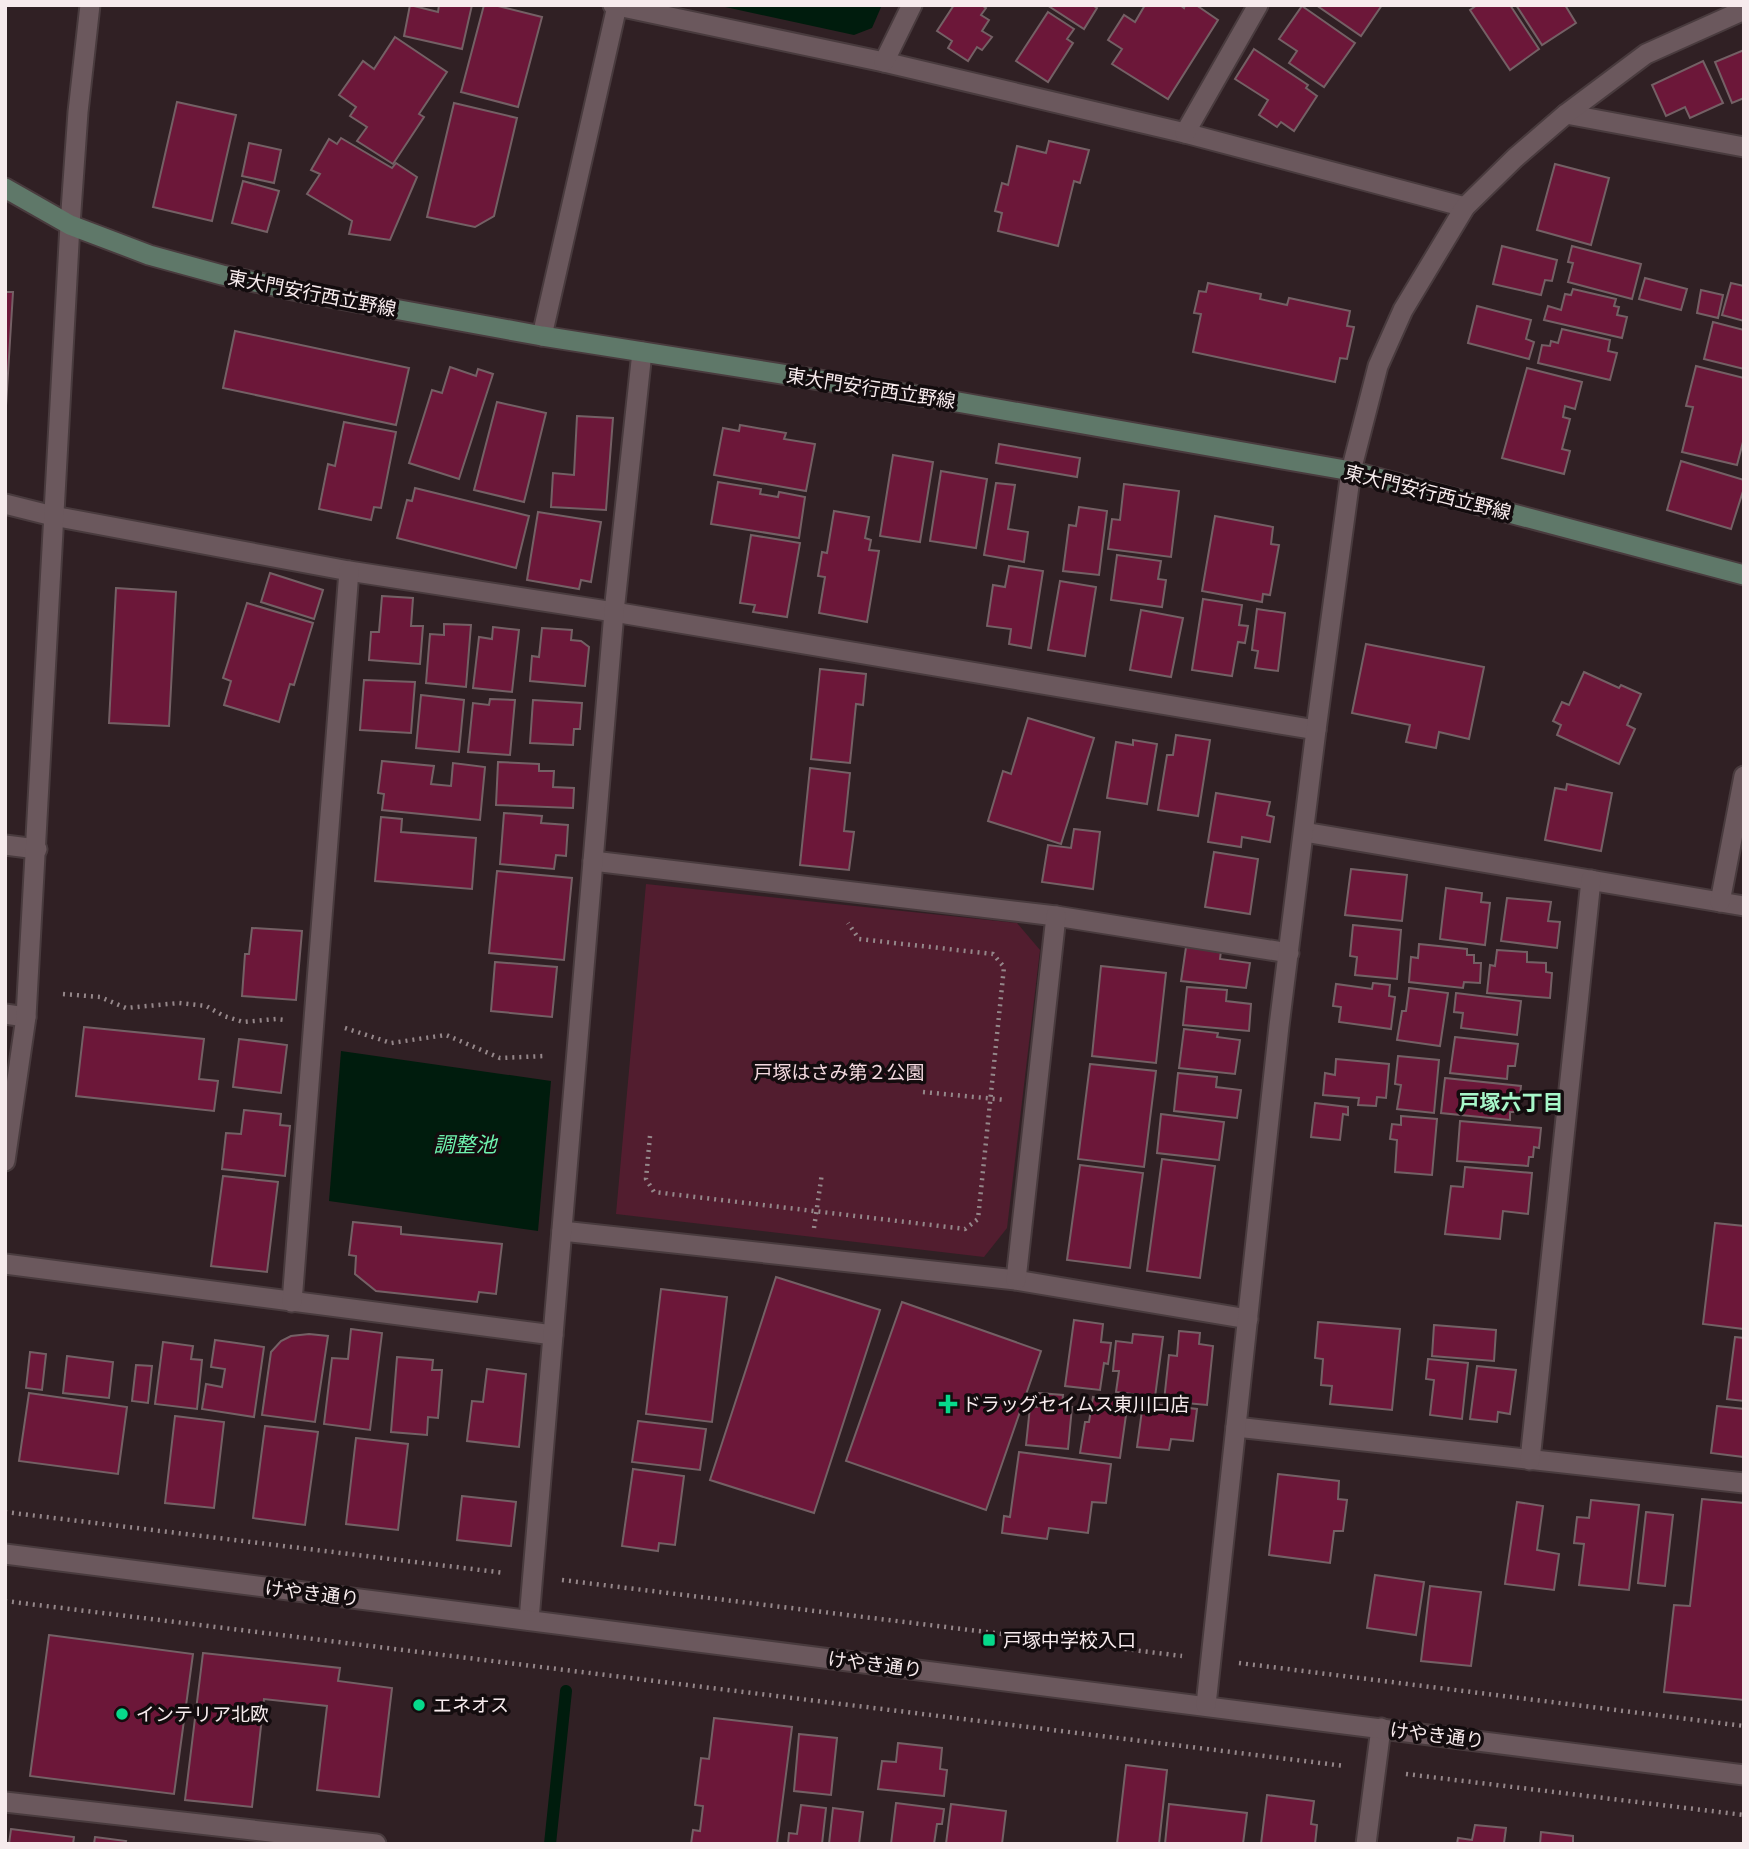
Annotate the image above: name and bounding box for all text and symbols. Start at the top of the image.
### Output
street label: 東大門安行西立野線 [226,265,398,320]
street label: 東大門安行西立野線 [785,363,957,412]
street label: 東大門安行西立野線 [1342,460,1514,523]
park label: 戸塚はさみ第２公園 [753,1060,925,1083]
district label: 戸塚六丁目 [1459,1089,1564,1115]
water label: 調整池 [434,1131,498,1157]
place label: ドラッグセイムス東川口店 [962,1392,1190,1415]
marker: ドラッグセイムス東川口店 [940,1396,956,1412]
street label: けやき通り [264,1575,361,1610]
place label: 戸塚中学校入口 [1003,1628,1136,1651]
marker: 戸塚中学校入口 [981,1632,997,1648]
street label: けやき通り [827,1646,924,1681]
place label: エネオス [433,1693,509,1716]
marker: エネオス [411,1697,427,1713]
place label: インテリア北欧 [136,1702,269,1725]
marker: インテリア北欧 [114,1706,130,1722]
street label: けやき通り [1389,1717,1486,1752]

